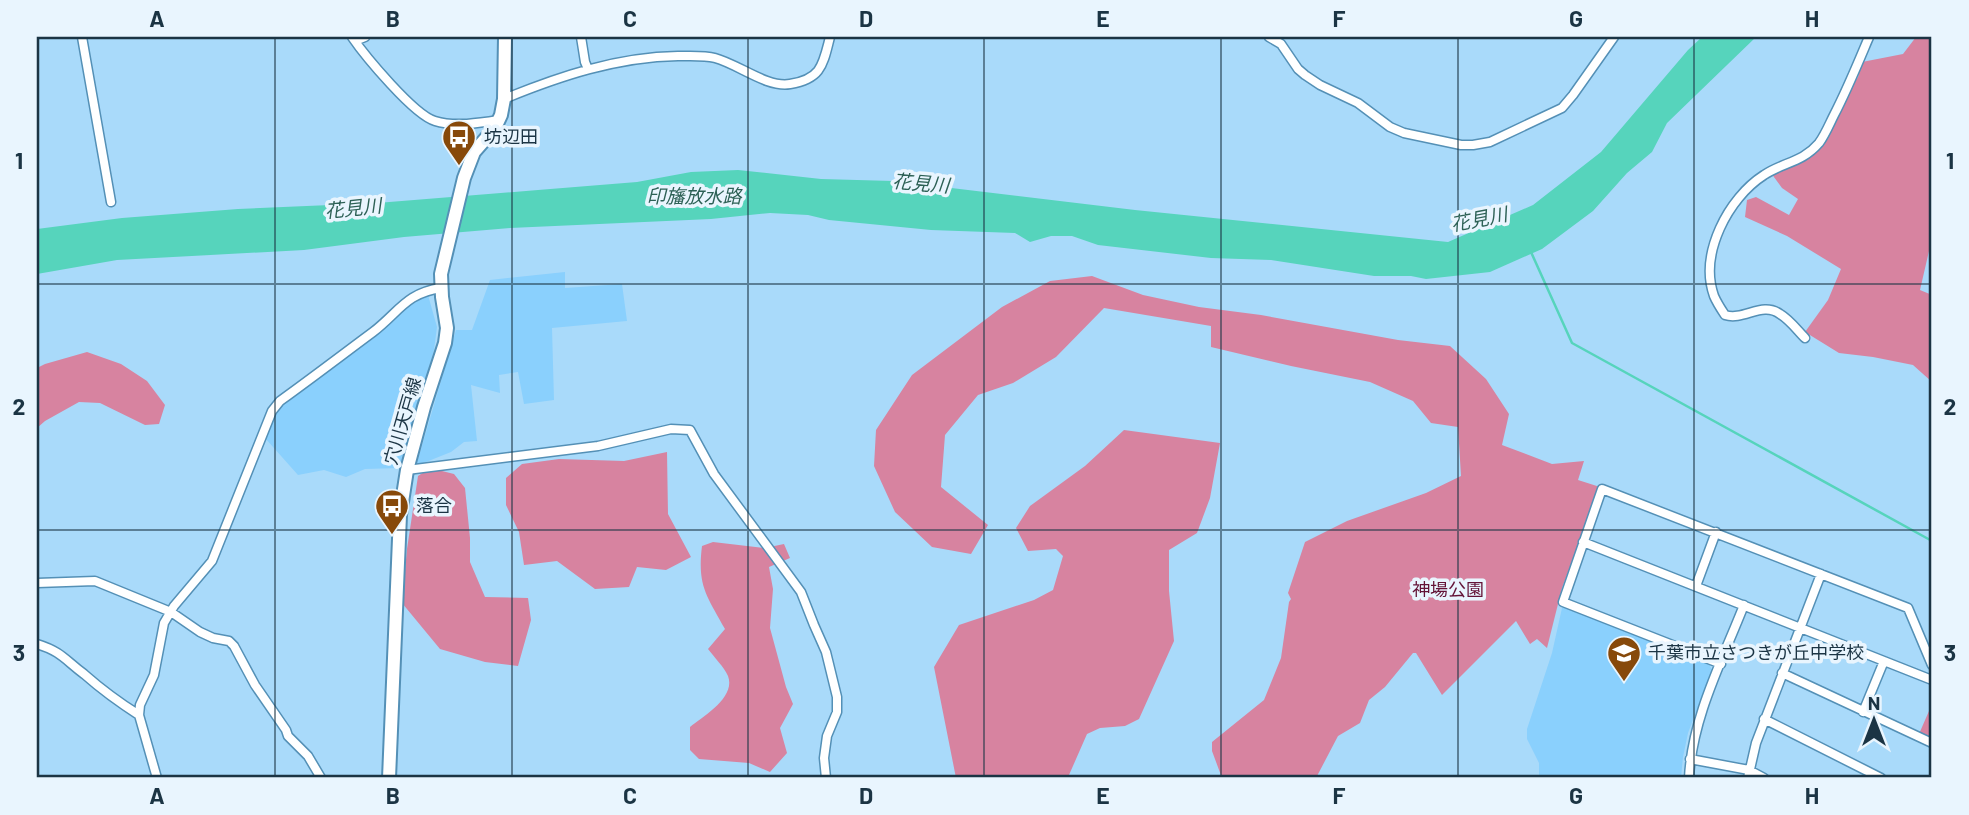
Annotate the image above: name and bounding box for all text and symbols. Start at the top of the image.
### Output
text: A [149,4,165,32]
text: B [386,4,400,32]
text: C [623,4,637,32]
text: D [859,4,873,32]
text: E [1096,4,1110,32]
text: F [1333,4,1346,32]
text: G [1569,4,1583,32]
text: H [1805,4,1819,32]
bus stop icon: 坊辺田 [440,118,478,167]
place label: 坊辺田 [484,125,538,147]
text: 1 [15,146,23,174]
text: 1 [1946,146,1954,174]
water label: 花見川 [892,169,952,197]
water label: 印旛放水路 [646,184,743,207]
water label: 花見川 [323,193,384,222]
water label: 花見川 [1449,201,1511,235]
street label: 穴川天戸線 [379,374,425,467]
text: 2 [13,392,25,420]
text: 2 [1944,392,1956,420]
bus stop icon: 落合 [373,487,411,536]
place label: 落合 [416,494,452,516]
park label: 神場公園 [1412,578,1484,600]
school or university icon: 千葉市立さつきが丘中学校 [1605,634,1643,683]
text: 3 [13,638,25,666]
text: 3 [1944,638,1956,666]
place label: 千葉市立さつきが丘中学校 [1648,641,1864,663]
north arrow [1840,686,1910,756]
text: N [1868,691,1880,714]
text: A [149,781,165,809]
text: B [386,781,400,809]
text: C [623,781,637,809]
text: D [859,781,873,809]
text: E [1096,781,1110,809]
text: F [1333,781,1346,809]
text: G [1569,781,1583,809]
text: H [1805,781,1819,809]

